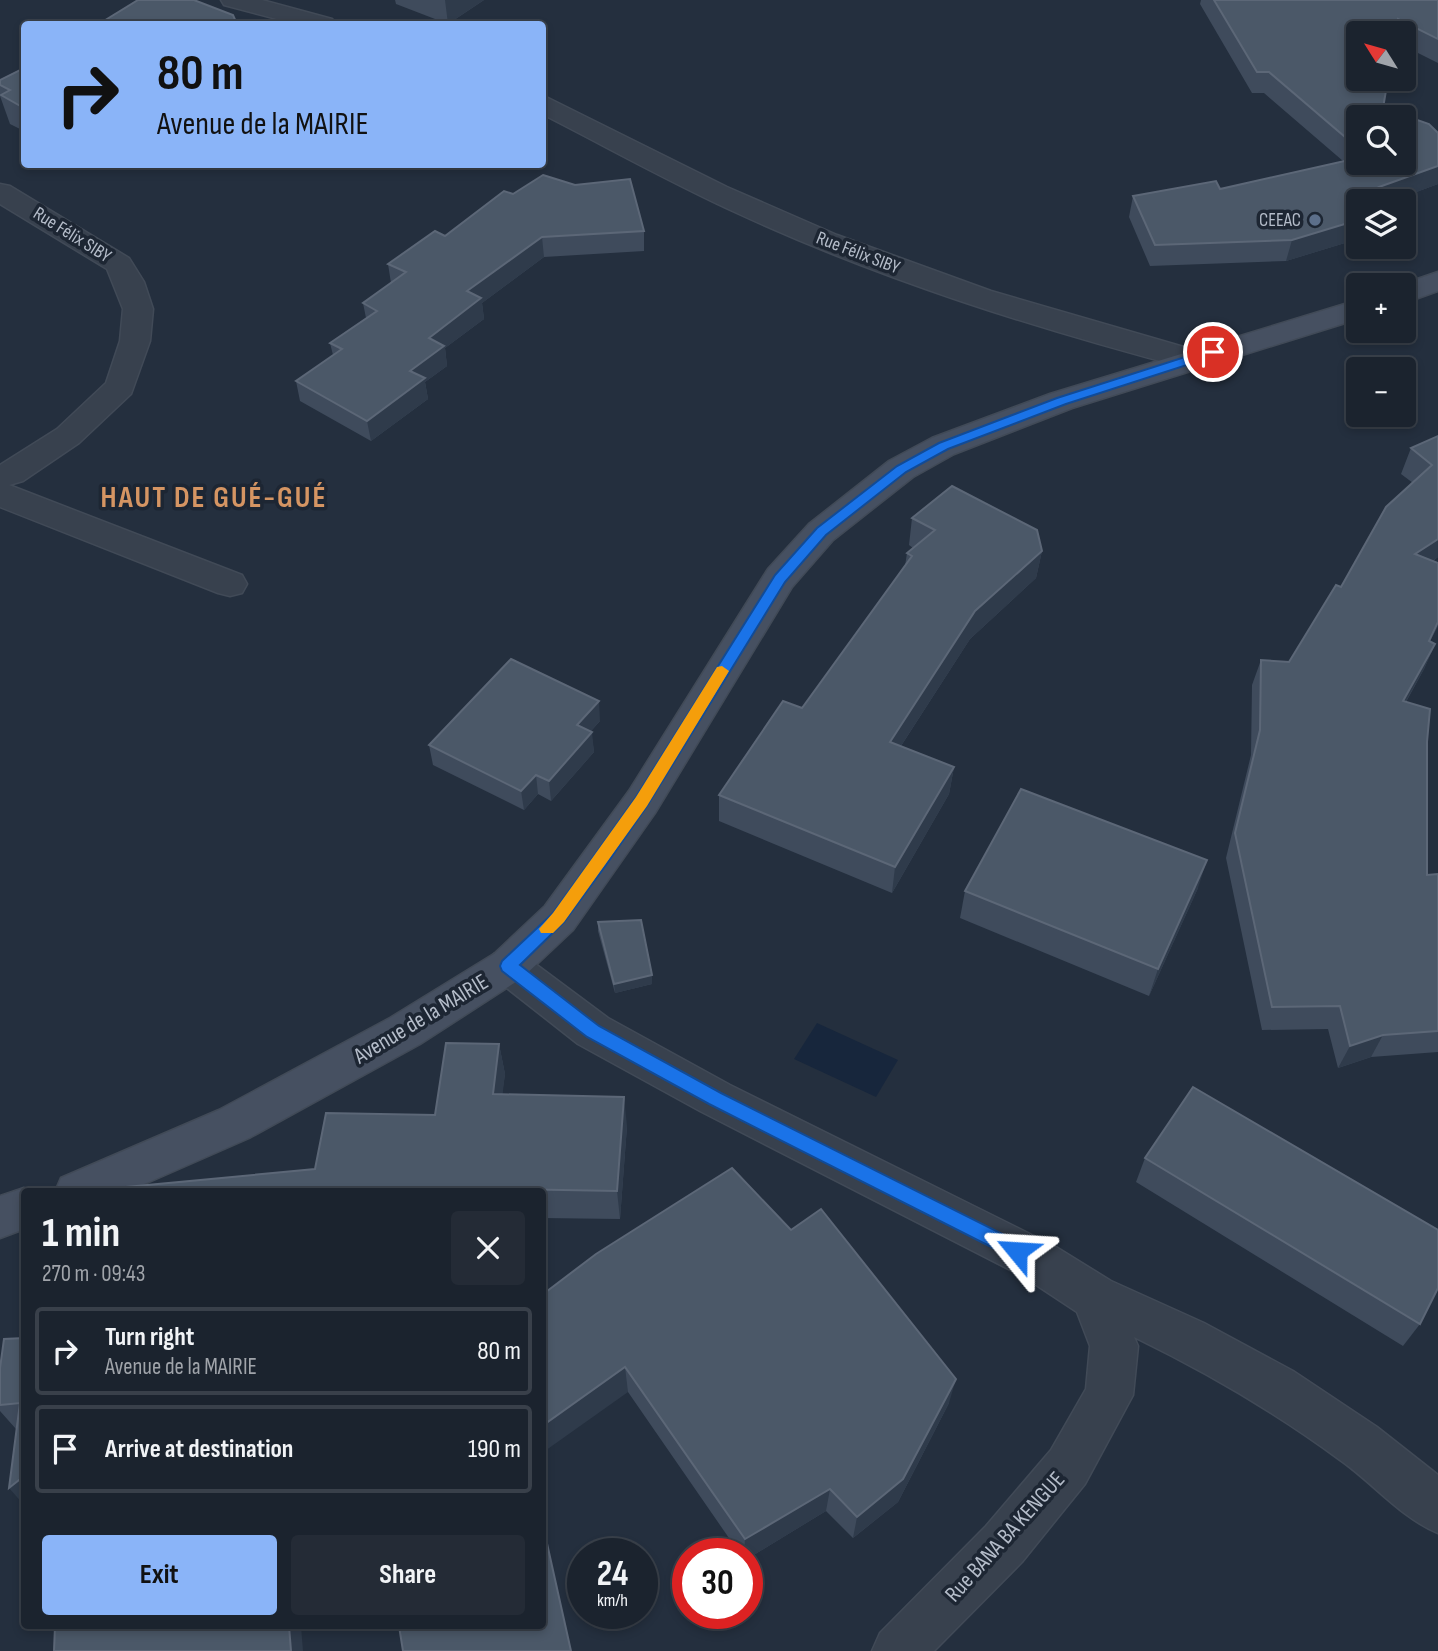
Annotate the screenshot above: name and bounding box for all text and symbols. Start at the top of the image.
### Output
north arrow [1346,21,1416,91]
map controls [1346,21,1416,427]
text: 80 m [157,45,244,104]
icon: right [42,49,133,140]
text: Avenue de la MAIRIE [157,105,369,144]
button: search [1346,105,1416,175]
button: layers [1346,189,1416,259]
street label: Rue Félix SIBY [29,202,115,268]
place label: CEEAC [1259,209,1301,232]
marker: CEEAC [1307,212,1323,228]
street label: Rue Félix SIBY [813,227,903,279]
button: + [1346,273,1416,343]
pin [1183,322,1243,382]
icon: arrive [1194,333,1232,371]
button: − [1346,357,1416,427]
district label: HAUT DE GUÉ-GUÉ [101,480,327,516]
street label: Avenue de la MAIRIE [348,968,493,1071]
text: 1 min [42,1208,120,1259]
button: close [451,1211,525,1285]
position arrow [980,1214,1054,1288]
text: 270 m · 09:43 [42,1260,145,1288]
text: Turn right [105,1322,194,1353]
icon: right [46,1332,84,1370]
text: 80 m [477,1336,521,1367]
text: Avenue de la MAIRIE [105,1353,257,1381]
icon: arrive [46,1430,84,1468]
text: Arrive at destination [105,1434,293,1465]
text: 190 m [468,1434,521,1465]
street label: Rue BANA BA KENGUE [939,1466,1071,1608]
button: Exit [42,1535,277,1615]
button: Share [291,1535,525,1615]
speed limit sign: 30 [672,1538,763,1629]
text: 24 [597,1553,628,1596]
text: km/h [597,1590,628,1611]

